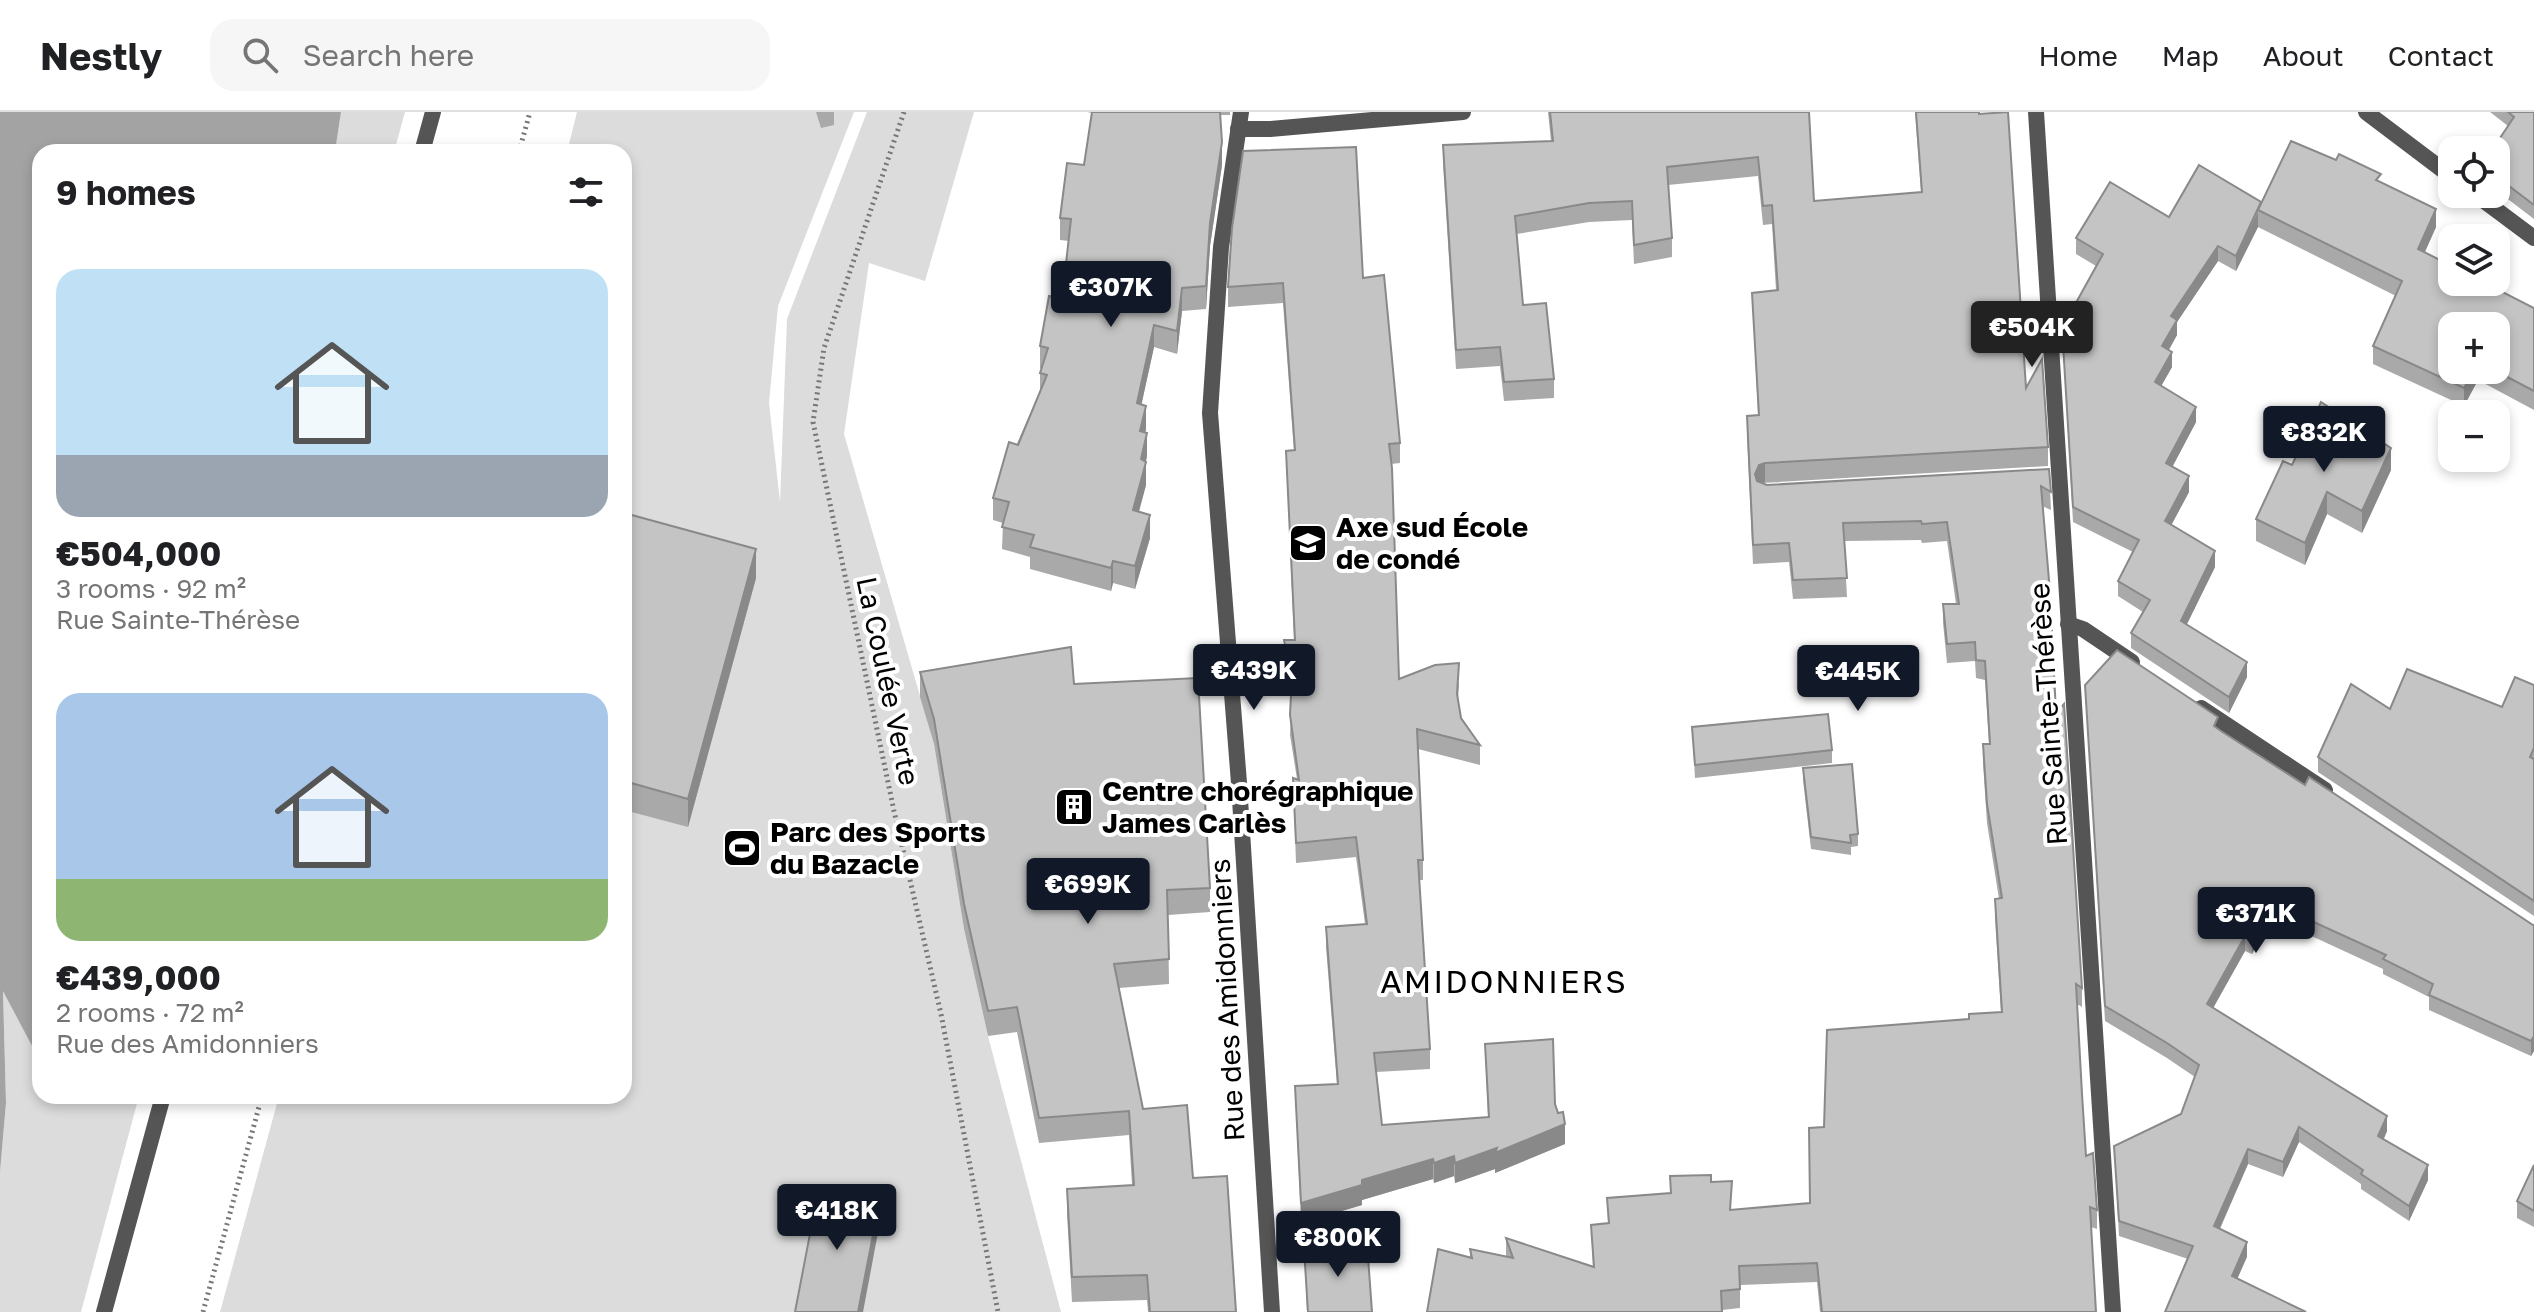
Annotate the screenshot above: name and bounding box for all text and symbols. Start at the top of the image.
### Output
search box [210,19,770,91]
text: Nestly [40,33,162,78]
icon: search [238,33,282,77]
text: Search here [302,37,474,73]
text: Home [2039,39,2118,72]
text: Map [2162,39,2219,72]
text: About [2263,39,2344,72]
text: Contact [2388,39,2494,72]
map controls [2438,136,2510,472]
button: locate [2438,136,2510,208]
icon: filters [564,170,608,214]
text: 9 homes [56,172,196,212]
button: layers [2438,224,2510,296]
pin: €307K [1055,261,1167,329]
text: €307K [1069,271,1153,302]
pin: €504K [1976,301,2088,369]
text: €504K [1989,311,2075,342]
button: + [2438,312,2510,384]
icon: home [260,321,404,465]
button: − [2438,400,2510,472]
pin: €832K [2268,406,2380,474]
text: €832K [2281,416,2367,447]
place label: Axe sud École de condé [1336,510,1528,575]
school or university icon: Axe sud École de condé [1287,522,1329,564]
text: €504,000 [56,533,221,573]
text: 3 rooms · 92 m² [56,573,246,604]
street label: La Coulée Verte [850,574,927,788]
street label: Rue Sainte-Thérèse [2022,582,2073,846]
text: Rue Sainte-Thérèse [56,604,300,635]
pin: €439K [1198,644,1310,712]
pin: €445K [1802,645,1914,713]
text: €439K [1211,654,1297,685]
text: €445K [1815,655,1901,686]
icon: home [260,745,404,889]
place label: Centre chorégraphique James Carlès [1102,774,1414,839]
building icon: Centre chorégraphique James Carlès [1053,786,1095,828]
place label: Parc des Sports du Bazacle [770,815,986,880]
sports icon: Parc des Sports du Bazacle [721,827,763,869]
pin: €699K [1032,858,1144,926]
street label: Rue des Amidonniers [1203,858,1250,1142]
text: €699K [1045,868,1131,899]
pin: €371K [2200,887,2312,955]
text: €371K [2216,897,2296,928]
text: €439,000 [56,957,221,997]
district label: AMIDONNIERS [1380,962,1628,1000]
text: 2 rooms · 72 m² [56,997,244,1028]
text: Rue des Amidonniers [56,1028,319,1059]
pin: €418K [781,1184,893,1252]
text: €418K [795,1194,879,1225]
pin: €800K [1282,1211,1394,1279]
text: €800K [1294,1221,1382,1252]

